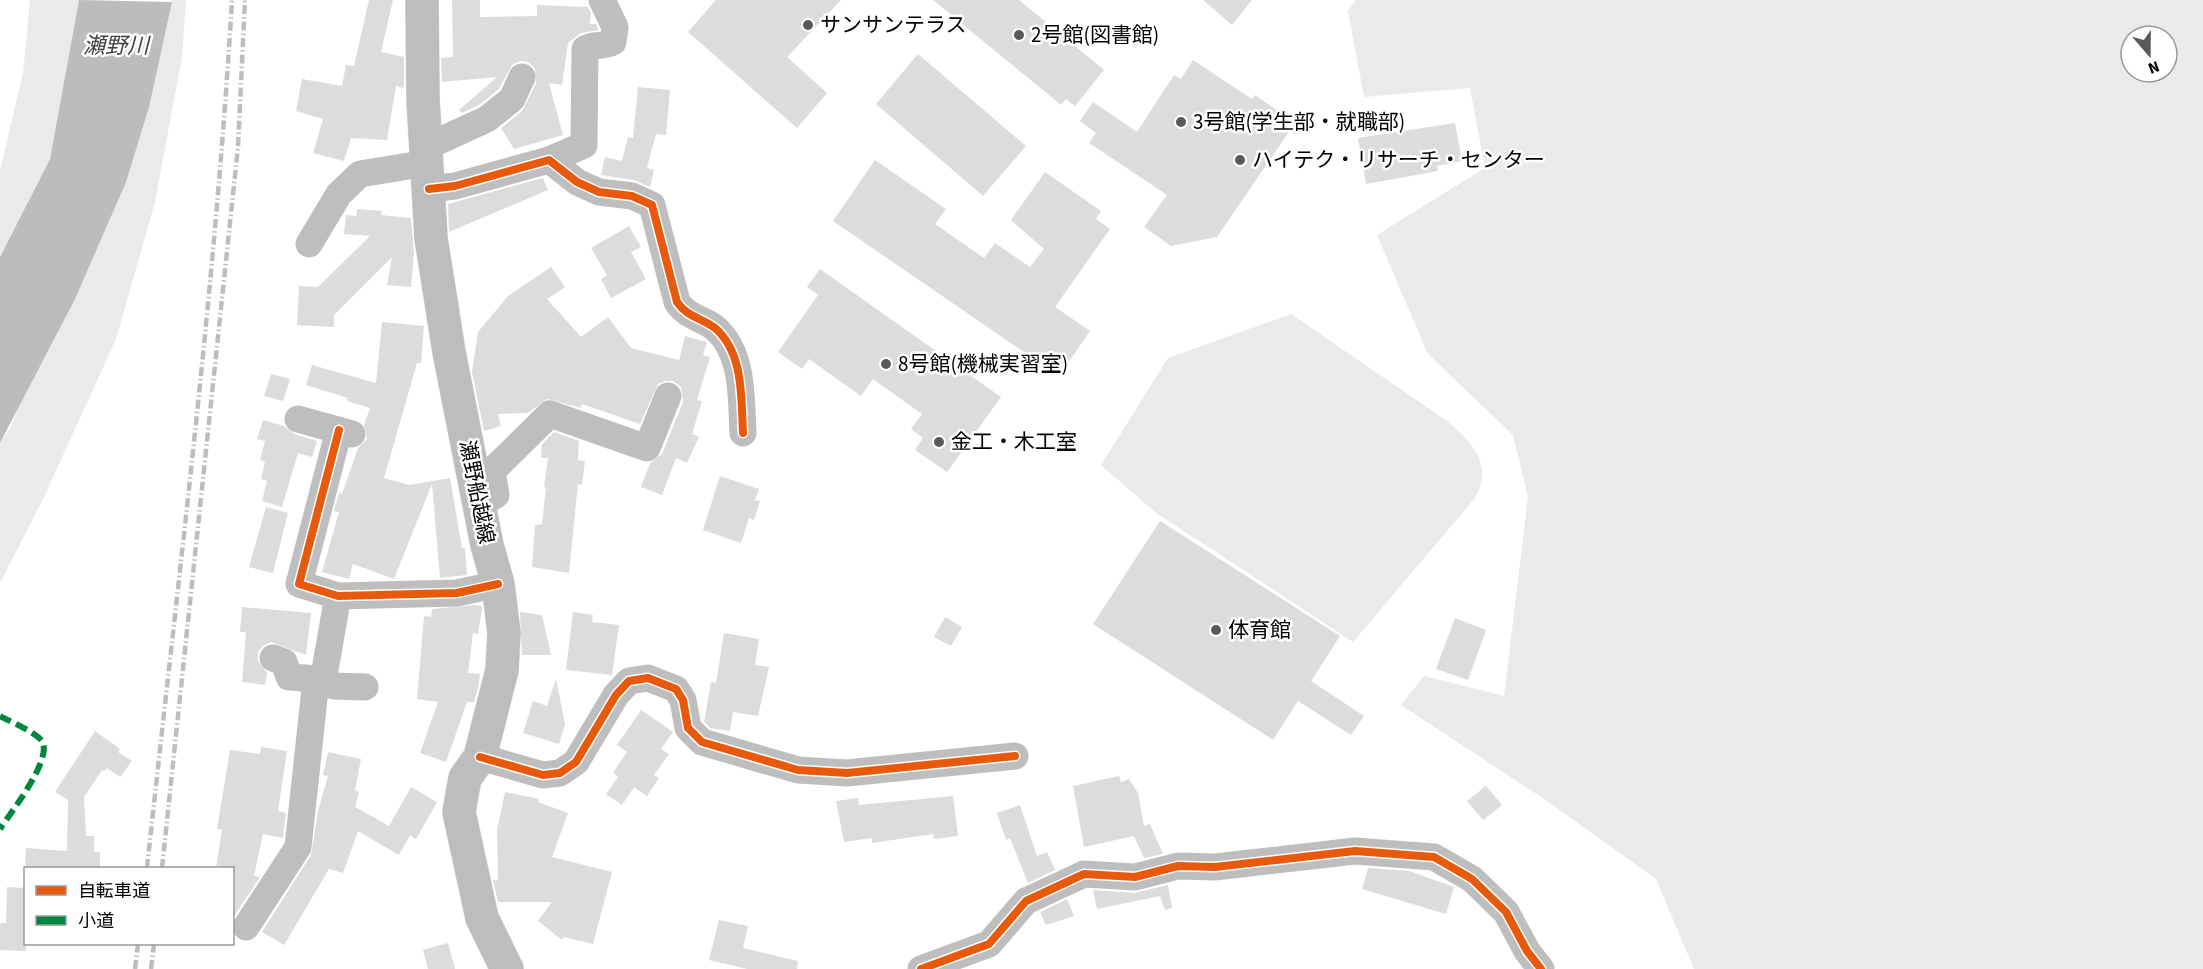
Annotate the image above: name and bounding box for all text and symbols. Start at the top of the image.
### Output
place label: サンサンテラス [820,10,967,40]
marker: サンサンテラス [801,18,815,32]
place label: 2号館(図書館) [1031,20,1159,50]
north arrow [2119,24,2179,84]
marker: 2号館(図書館) [1012,28,1026,42]
water label: 瀬野川 [83,30,151,62]
text: N [2145,55,2163,79]
place label: 3号館(学生部・就職部) [1193,107,1405,137]
marker: 3号館(学生部・就職部) [1174,115,1188,129]
place label: ハイテク・リサーチ・センター [1252,145,1545,175]
marker: ハイテク・リサーチ・センター [1233,153,1247,167]
place label: 8号館(機械実習室) [898,349,1068,379]
marker: 8号館(機械実習室) [879,357,893,371]
place label: 金工・木工室 [951,427,1077,457]
marker: 金工・木工室 [932,435,946,449]
street label: 瀬野船越線 [452,438,502,546]
place label: 体育館 [1228,615,1291,645]
marker: 体育館 [1209,623,1223,637]
legend [24,867,234,945]
text: 自転車道 [78,879,150,904]
text: 小道 [78,909,114,934]

